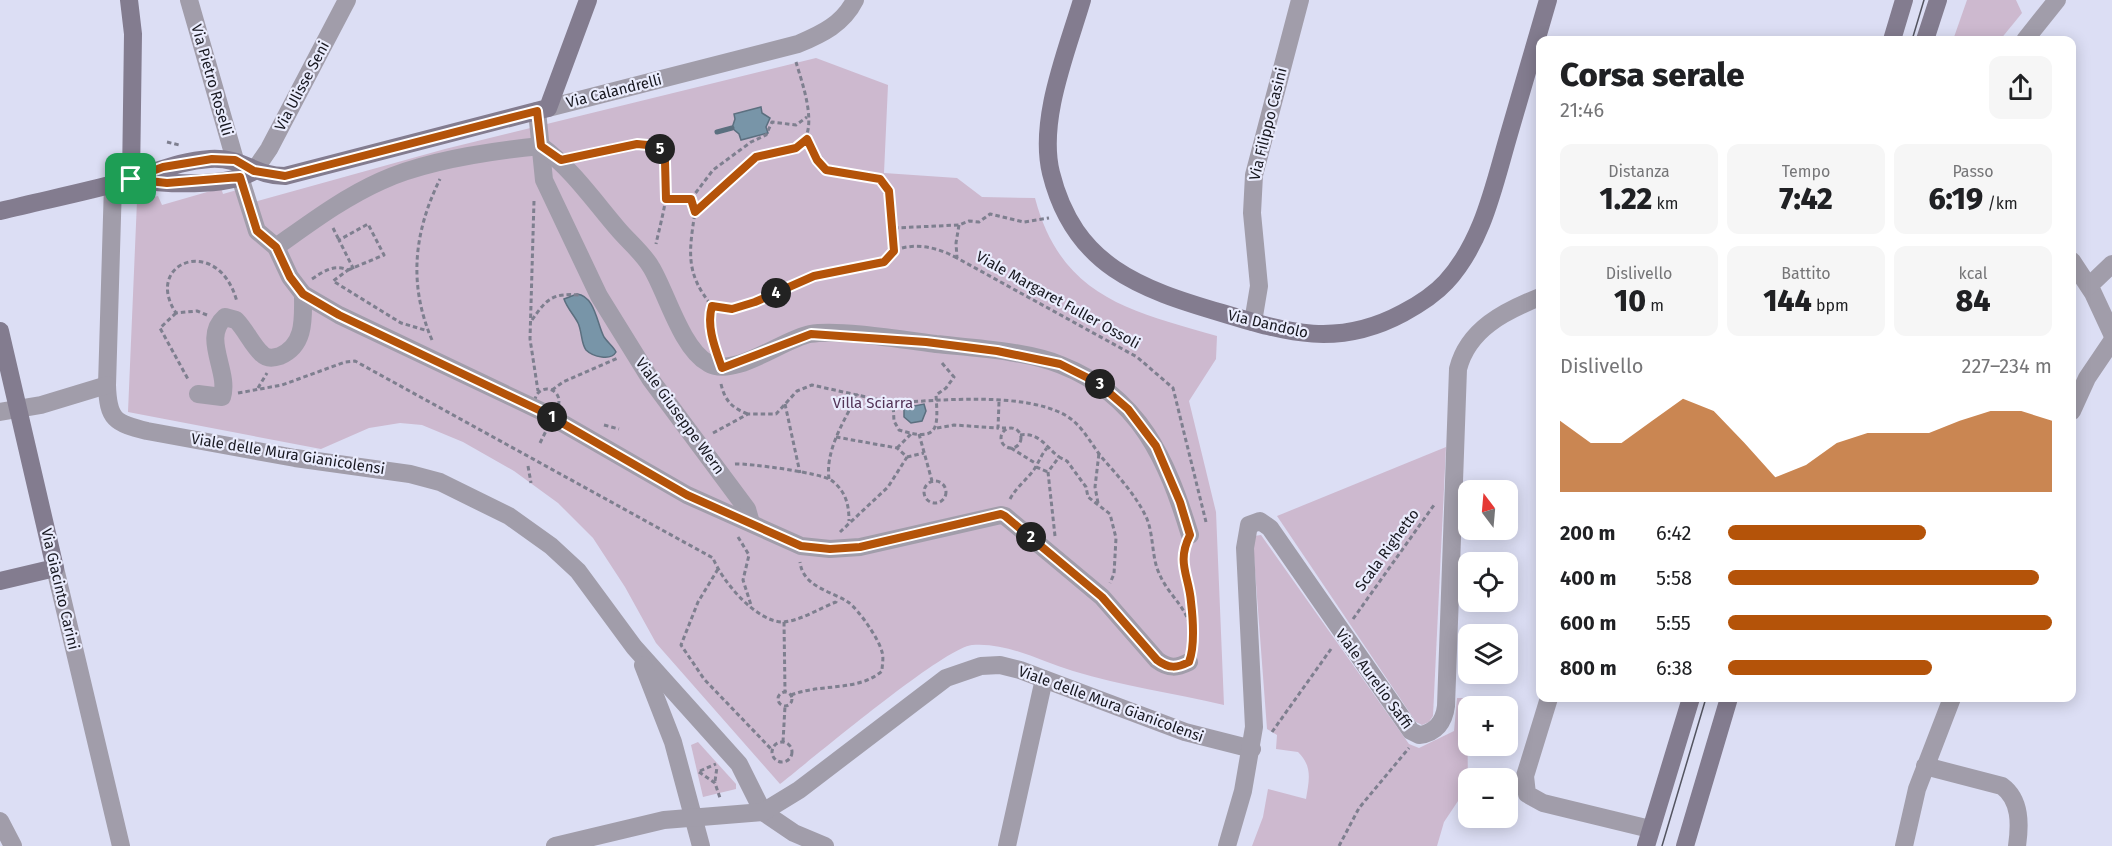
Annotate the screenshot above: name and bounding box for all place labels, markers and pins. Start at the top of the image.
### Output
pin: 5 [645,134,675,164]
pin [105,153,156,204]
pin: 4 [761,278,791,308]
pin: 3 [1085,369,1115,399]
pin: 1 [537,402,567,432]
pin: 2 [1016,522,1046,552]

